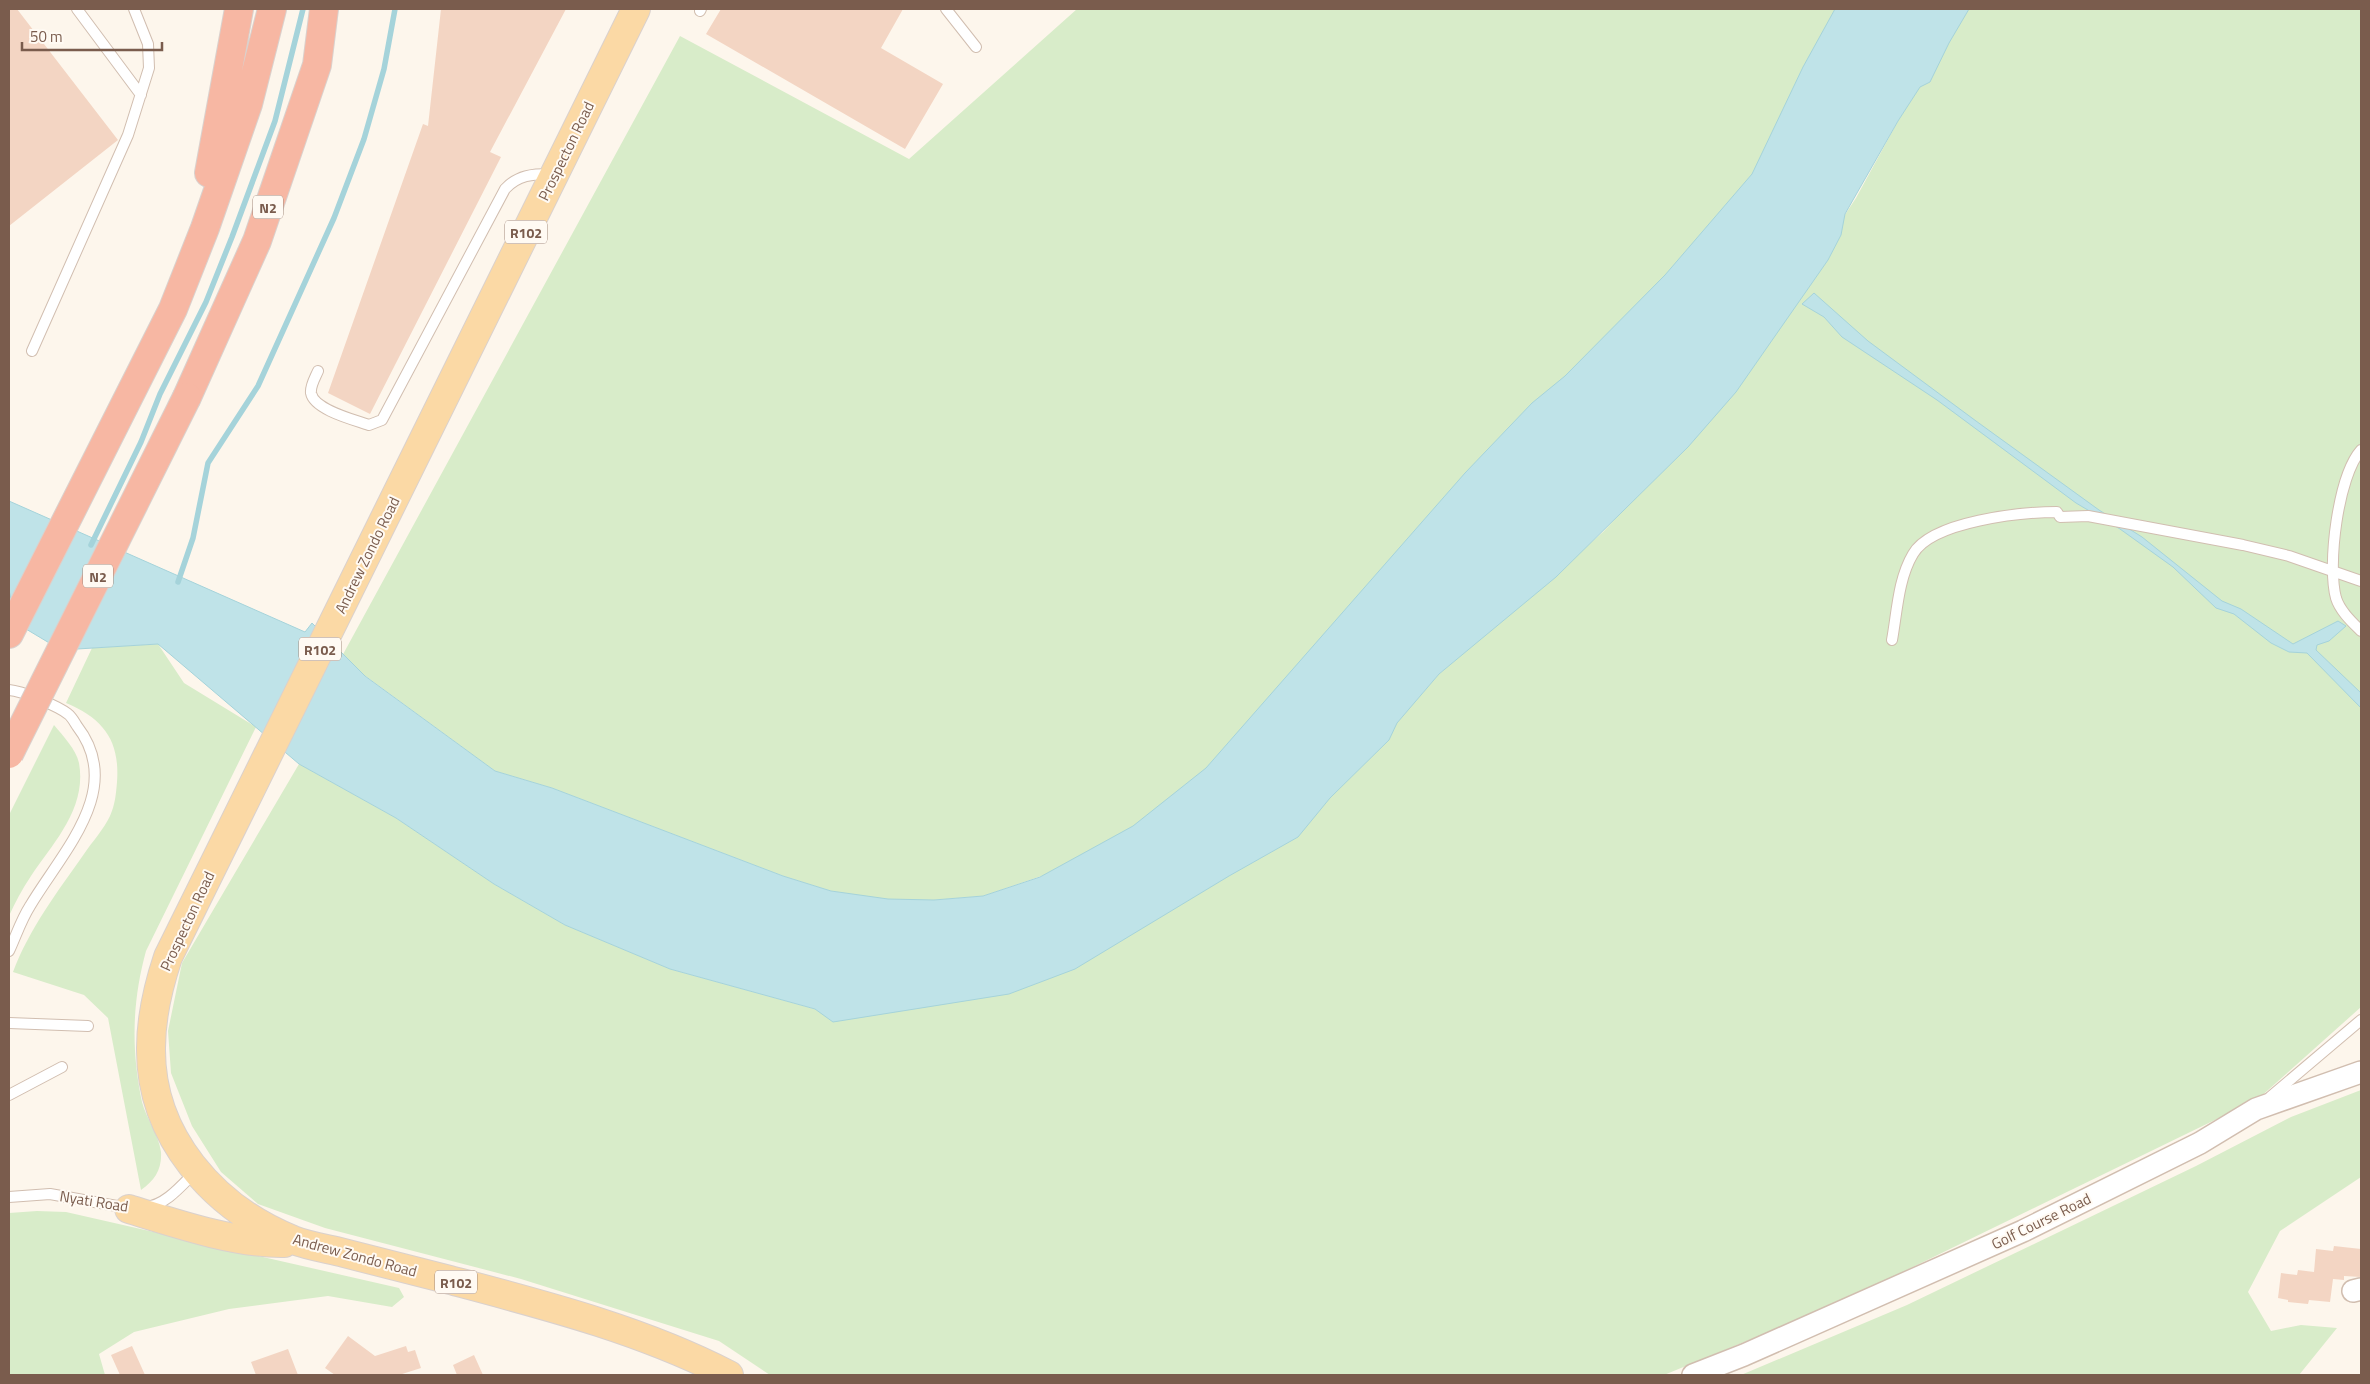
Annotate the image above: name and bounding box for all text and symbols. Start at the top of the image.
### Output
scale bar [22,20,162,52]
text: 50 m [30,25,63,48]
street label: Prospecton Road [532,97,600,205]
road number: N2 [253,196,283,218]
road number: R102 [505,220,547,243]
street label: Andrew Zondo Road [329,493,405,617]
road number: N2 [83,564,113,588]
road number: R102 [299,638,341,661]
street label: Prospecton Road [154,867,220,975]
street label: Nyati Road [58,1184,130,1218]
street label: Golf Course Road [1987,1187,2095,1255]
street label: Andrew Zondo Road [290,1227,420,1283]
road number: R102 [435,1270,477,1294]

